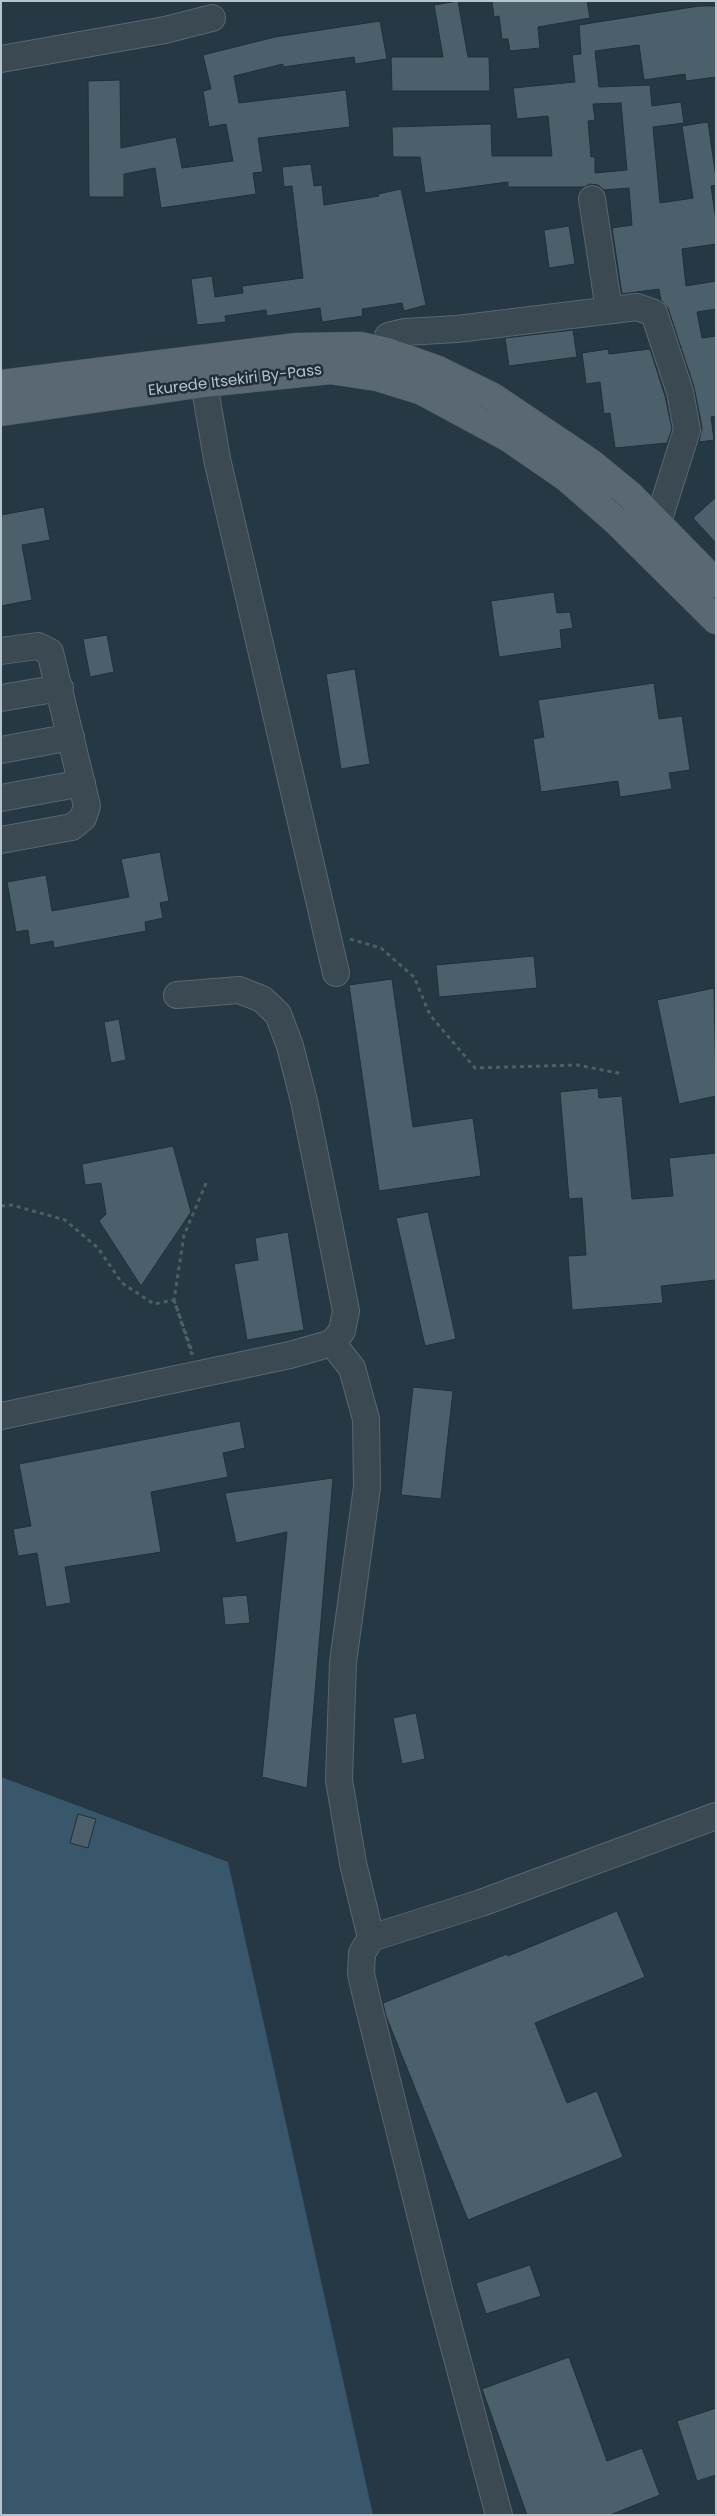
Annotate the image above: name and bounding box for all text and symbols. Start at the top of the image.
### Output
street label: Ekurede Itsekiri By-Pass [147,361,323,401]

